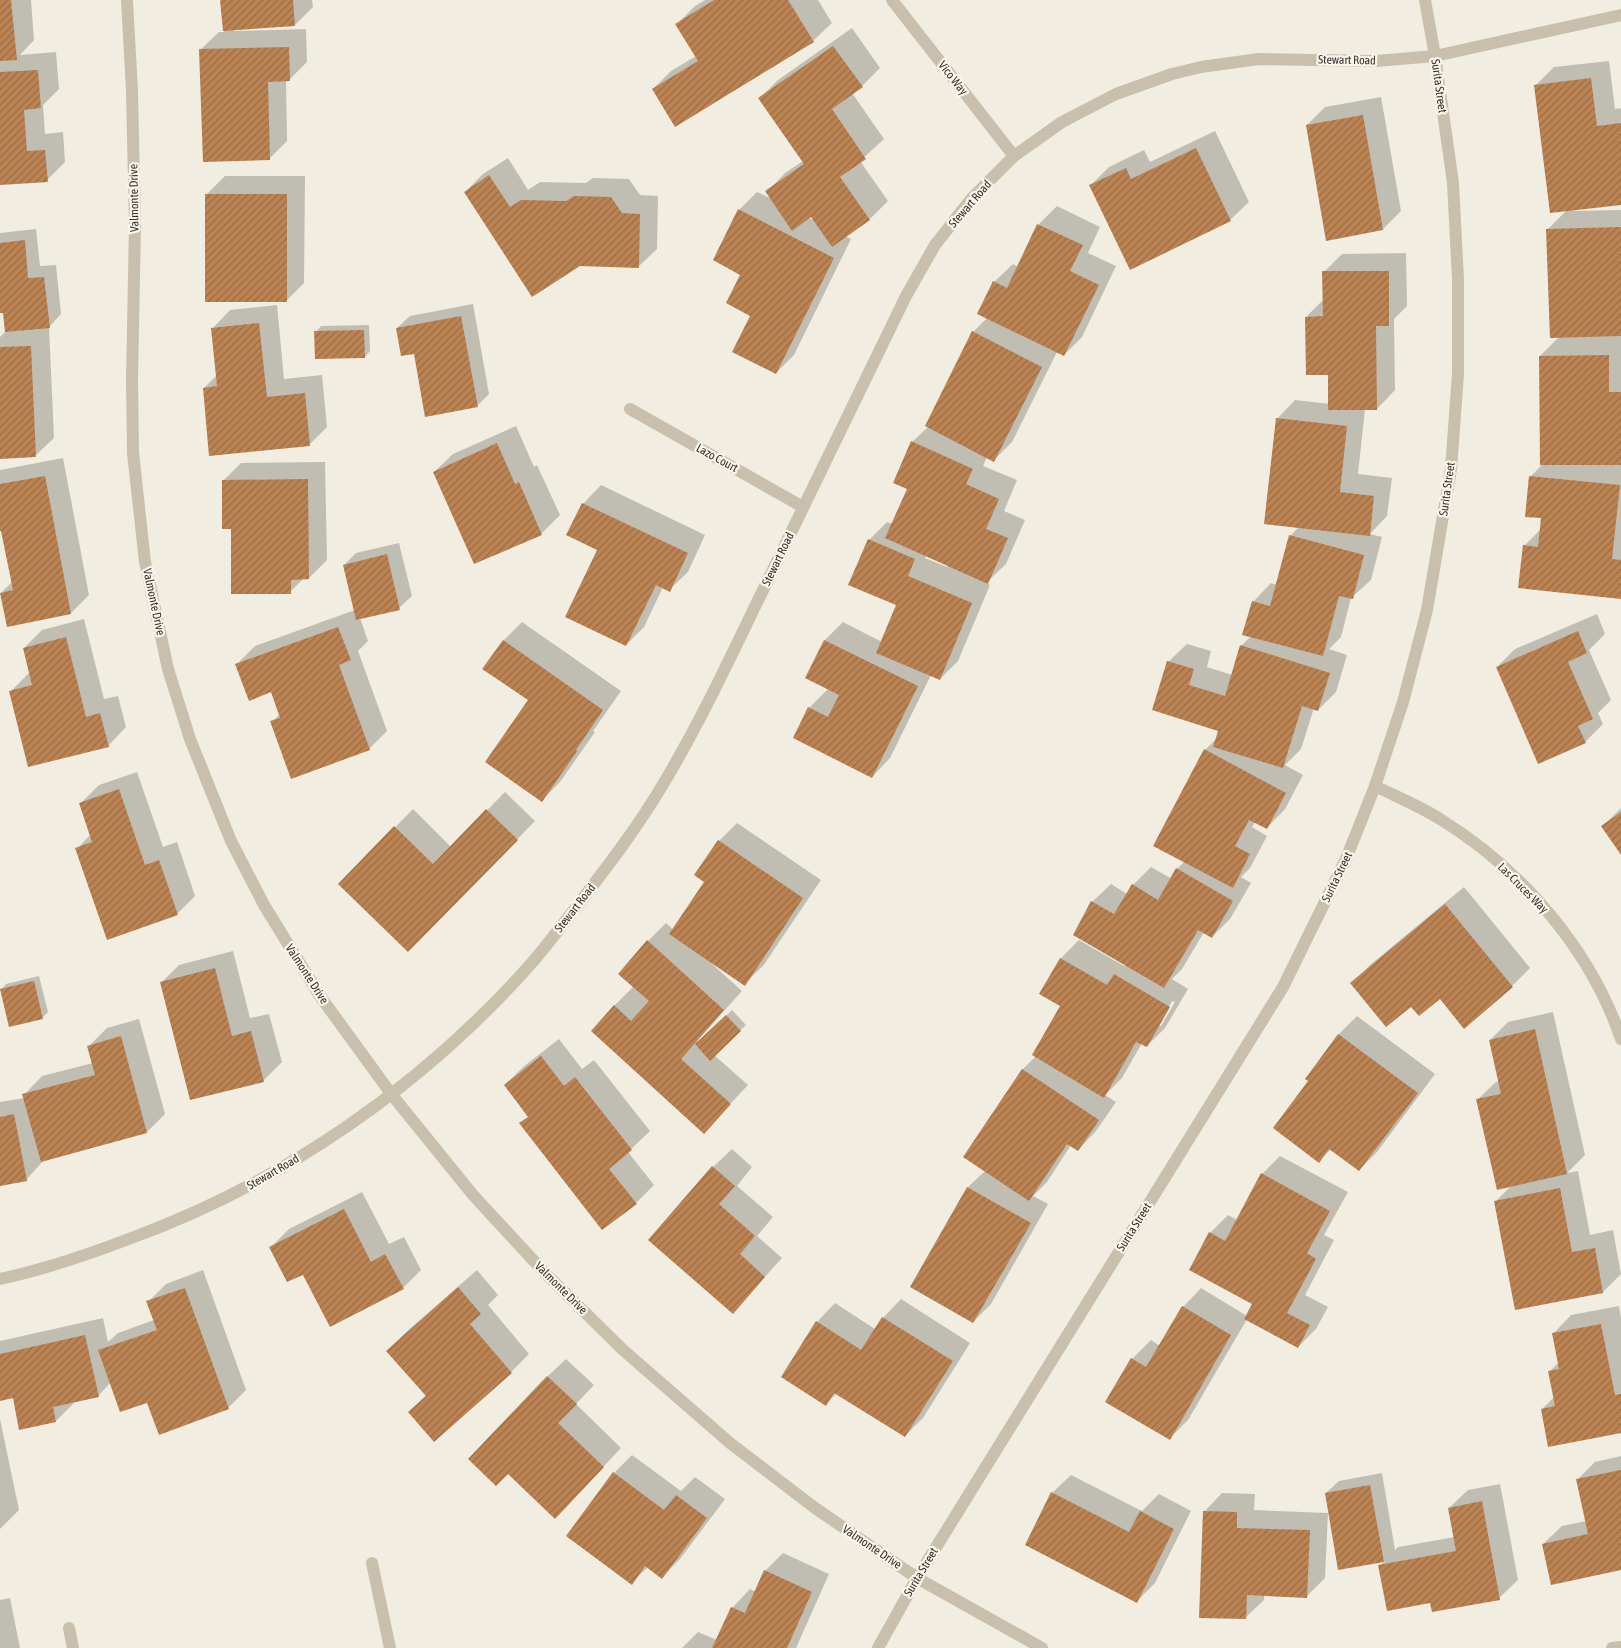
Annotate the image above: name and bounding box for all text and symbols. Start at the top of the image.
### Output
street label: Stewart Road [1318,52,1376,68]
street label: Vico Way [935,58,971,98]
street label: Surita Street [1428,58,1450,114]
street label: Valmonte Drive [126,164,142,232]
street label: Stewart Road [946,178,994,230]
street label: Lazo Court [694,441,741,475]
street label: Surita Street [1436,461,1458,517]
street label: Stewart Road [759,530,797,588]
street label: Valmonte Drive [140,567,168,637]
street label: Surita Street [1319,849,1355,904]
street label: Las Cruces Way [1495,860,1551,916]
street label: Stewart Road [552,881,598,935]
street label: Valmonte Drive [283,942,331,1006]
street label: Stewart Road [244,1151,302,1193]
street label: Surita Street [1114,1200,1155,1254]
street label: Valmonte Drive [532,1259,590,1317]
street label: Valmonte Drive [840,1522,904,1572]
street label: Surita Street [901,1545,941,1599]

